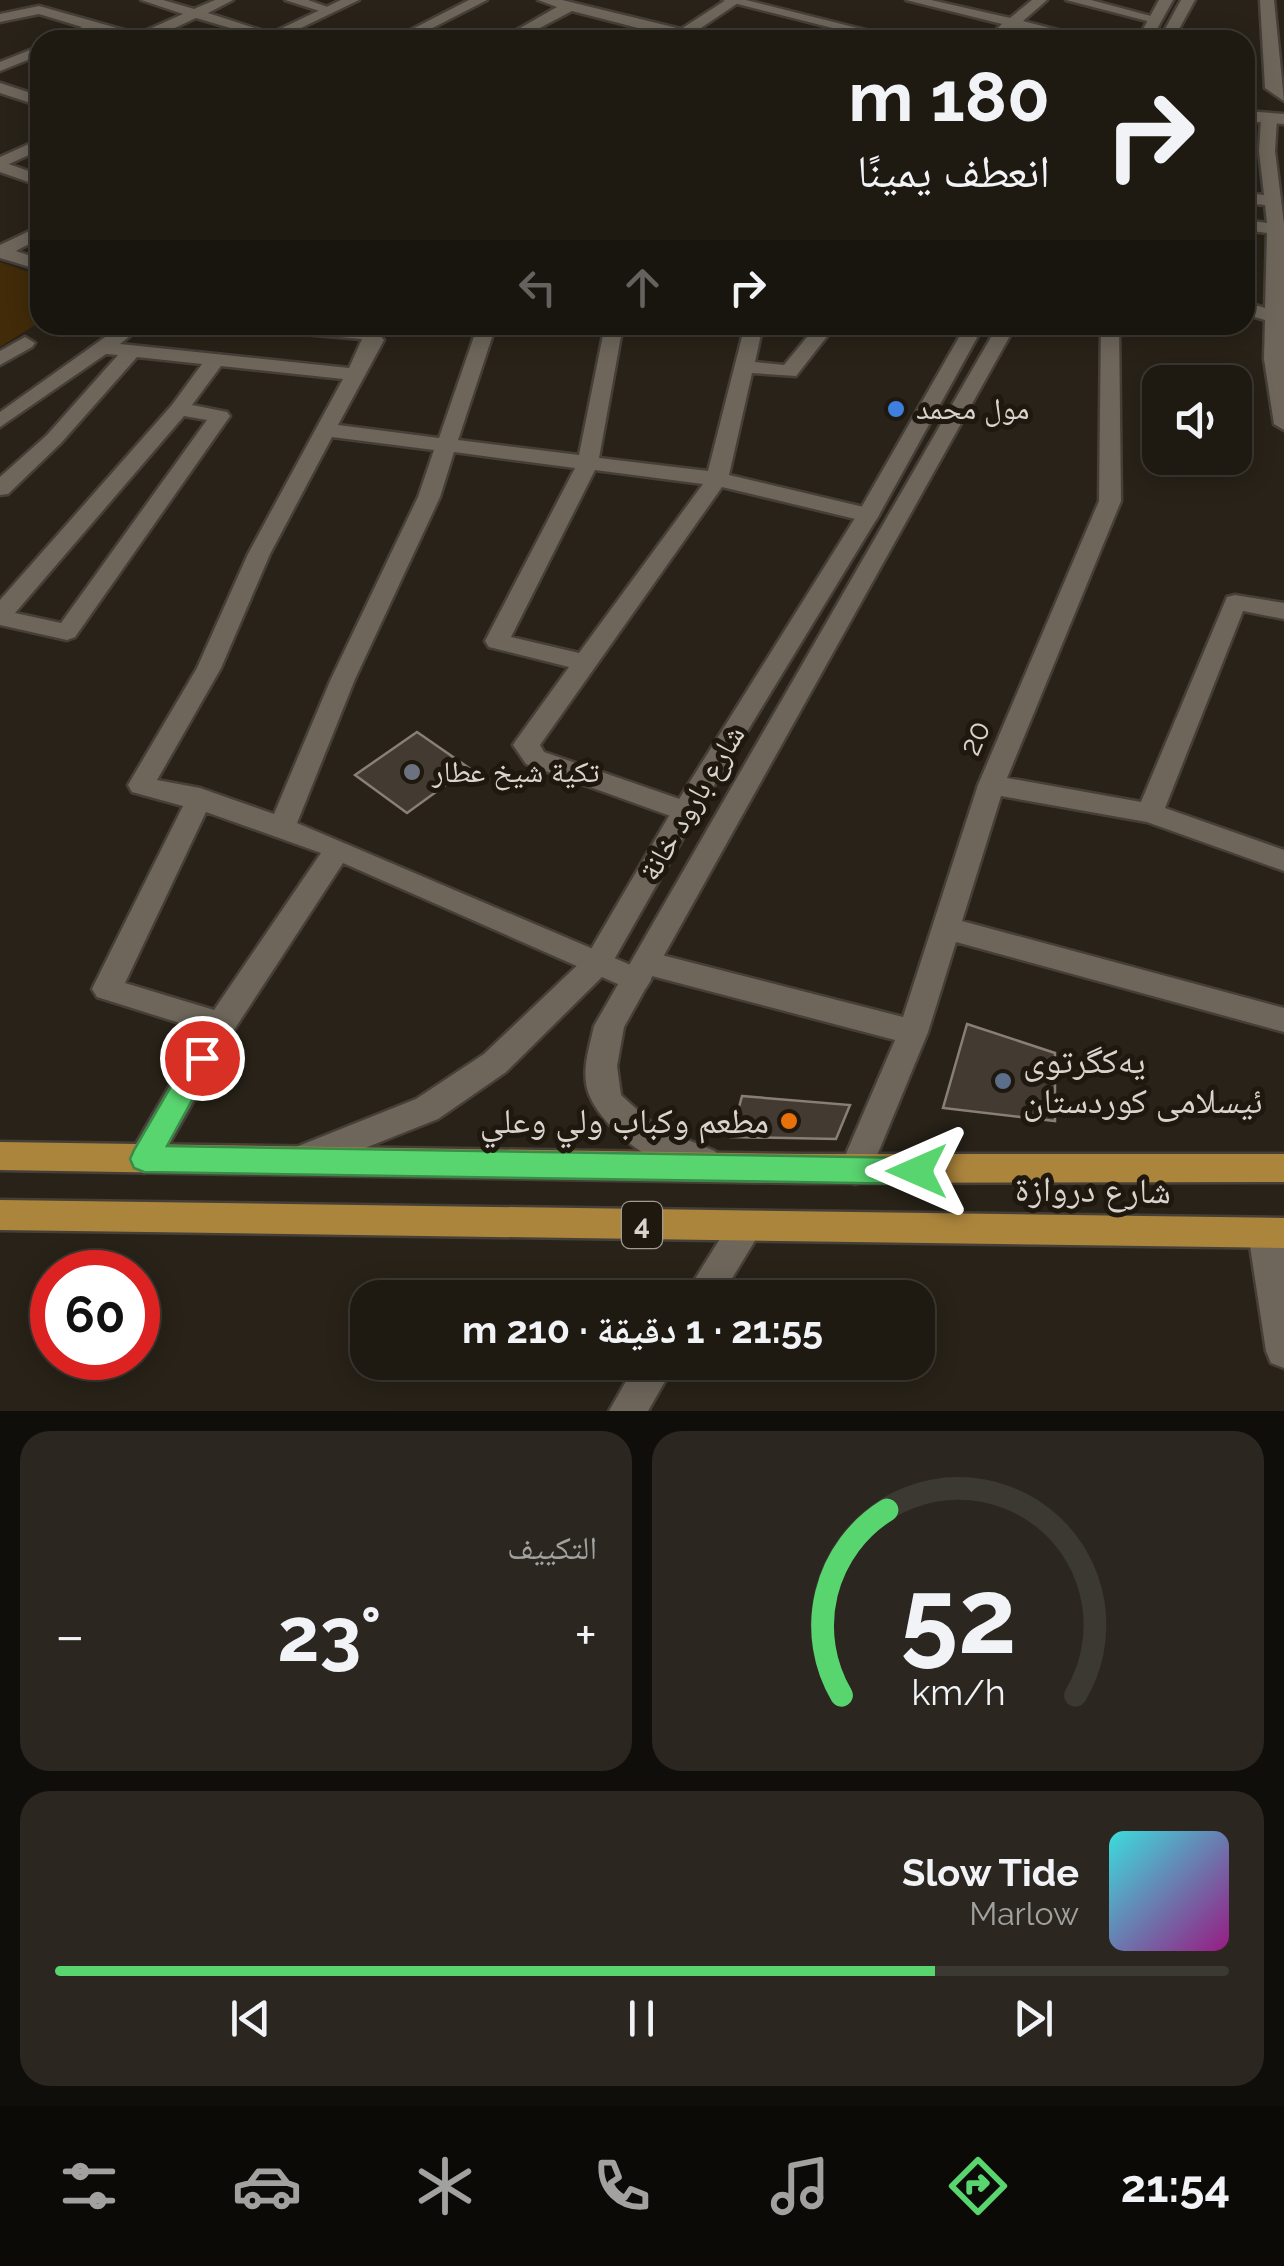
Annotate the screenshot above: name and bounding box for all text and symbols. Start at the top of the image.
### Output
text: 180 m [848,55,1050,137]
icon: right [1085,70,1215,200]
text: انعطف يمينًا [857,145,1050,198]
icon: left [510,260,565,315]
icon: ahead [615,260,670,315]
icon: right [720,260,775,315]
map controls [1142,365,1252,475]
button: sound [1142,365,1252,475]
place label: مول محمد [916,391,1030,427]
marker: مول محمد [885,398,907,420]
street label: 20 [952,715,997,760]
street label: شارع بارود خانة [632,719,753,888]
place label: تكية شيخ عطار [431,754,600,791]
marker: تكية شيخ عطار [401,761,423,783]
pin [160,1016,245,1101]
icon: arrive [175,1031,230,1086]
place label: یەکگرتوی ئیسلامی کوردستان [1023,1040,1263,1122]
marker: یەکگرتوی ئیسلامی کوردستان [992,1070,1014,1092]
place label: مطعم وكباب ولي وعلي [480,1100,769,1149]
marker: مطعم وكباب ولي وعلي [778,1110,800,1132]
position arrow [865,1119,969,1223]
street label: شارع دروازة [1015,1168,1171,1213]
road number: 4 [622,1202,662,1248]
speed limit sign: 60 [30,1250,160,1380]
text: 21:55 · 1 دقيقة · 210 m [462,1307,823,1352]
text: التكييف [507,1529,597,1566]
text: 52 [900,1555,1016,1677]
text: 23° [277,1590,382,1679]
text: − [55,1603,85,1668]
text: + [574,1603,597,1668]
text: km/h [911,1671,1005,1713]
text: Slow Tide [902,1850,1079,1895]
text: Marlow [969,1895,1079,1932]
icon: previous [223,1991,278,2046]
icon: pause [614,1991,669,2046]
icon: next [1006,1991,1061,2046]
icon: filters [54,2151,124,2221]
icon: car [232,2151,302,2221]
icon: climate [410,2151,480,2221]
icon: phone [587,2151,657,2221]
icon: music [765,2151,835,2221]
icon: directions [943,2151,1013,2221]
text: 21:54 [1121,2160,1230,2213]

